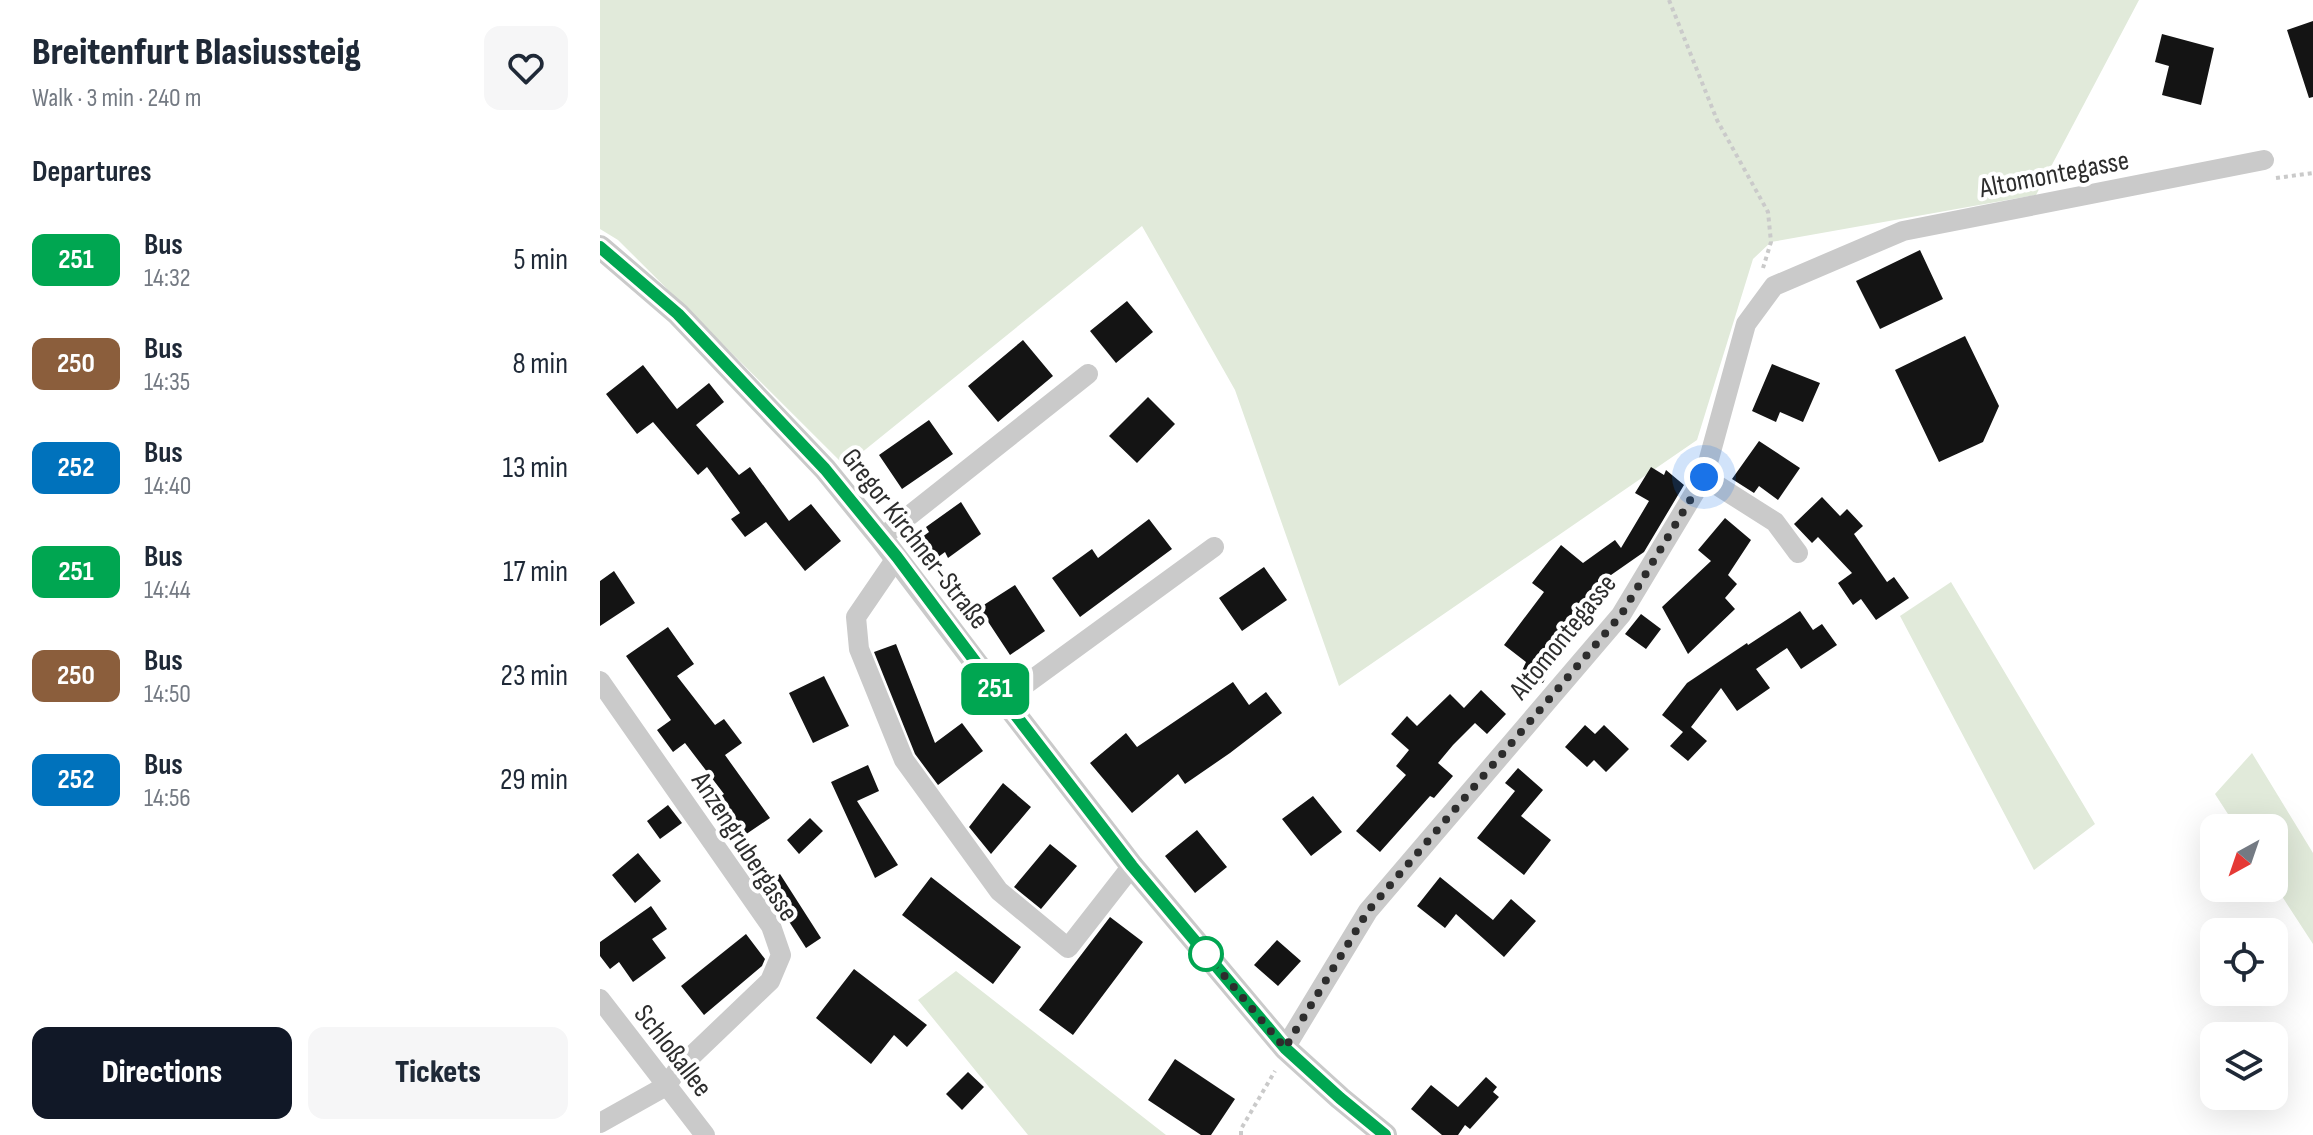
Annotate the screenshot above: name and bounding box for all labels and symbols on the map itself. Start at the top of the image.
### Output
street label: Altomontegasse [1976,144,2132,205]
street label: Gregor Kirchner-Straße [834,442,996,636]
your location [1684,457,1724,497]
street label: Altomontegasse [1502,568,1624,707]
line badge: 251 [949,663,1041,715]
street label: Anzengrubergasse [684,765,805,928]
north arrow [2200,814,2288,902]
unlabelled marker [1189,937,1223,971]
street label: Schloßallee [627,998,719,1103]

